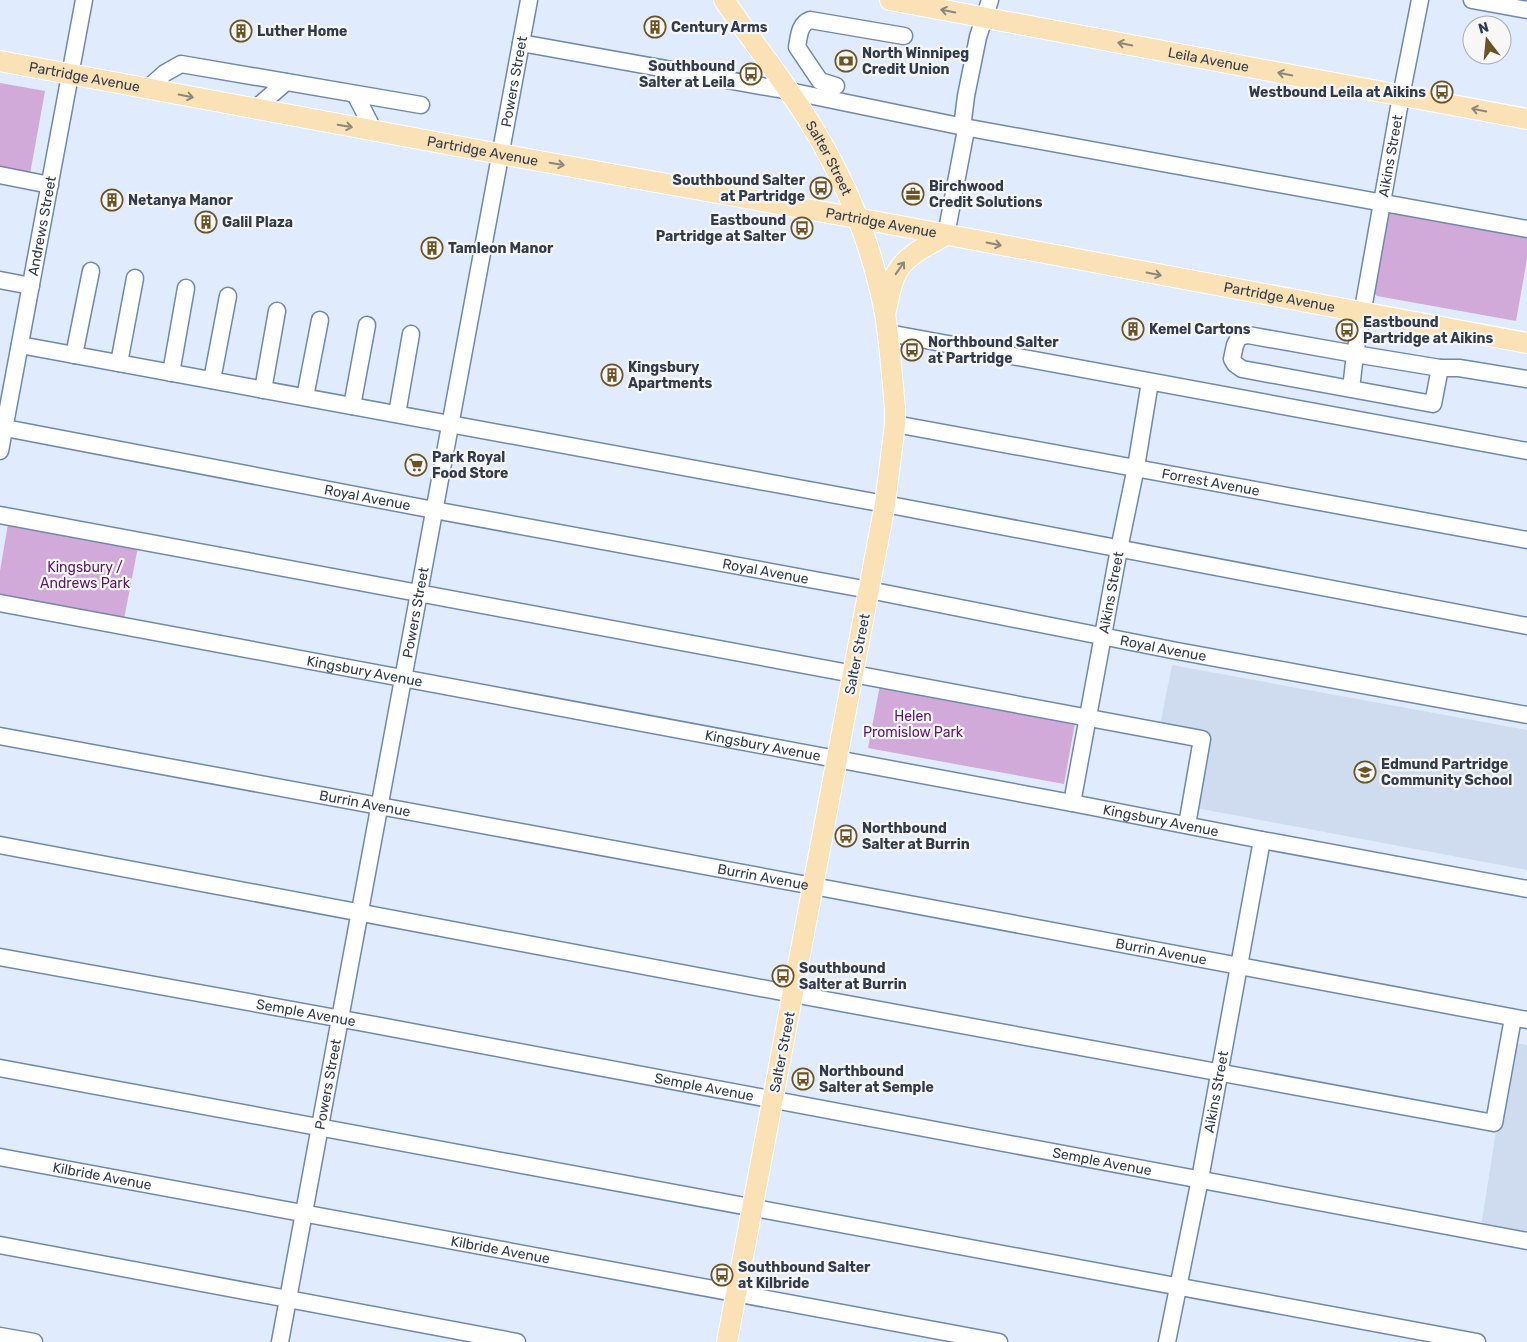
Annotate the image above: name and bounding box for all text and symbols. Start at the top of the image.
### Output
one-way arrow [941,6,957,15]
building icon: Century Arms [643,15,667,39]
north arrow [1462,15,1512,65]
text: N [1476,18,1491,38]
building icon: Luther Home [229,19,253,43]
place label: Century Arms [671,19,768,36]
place label: Luther Home [257,23,347,40]
street label: Powers Street [498,34,531,128]
one-way arrow [1118,39,1134,49]
street label: Leila Avenue [1166,44,1251,76]
place label: North Winnipeg Credit Union [862,45,969,78]
bank icon: North Winnipeg Credit Union [834,49,858,73]
place label: Southbound Salter at Leila [639,58,735,91]
street label: Partridge Avenue [27,59,142,96]
bus stop icon: Southbound Salter at Leila [739,62,763,86]
one-way arrow [1277,69,1293,78]
bus stop icon: Westbound Leila at Aikins [1430,80,1454,104]
place label: Westbound Leila at Aikins [1249,84,1426,101]
one-way arrow [177,92,193,101]
one-way arrow [1471,105,1487,115]
street label: Aikins Street [1375,113,1407,198]
street label: Salter Street [802,118,855,199]
one-way arrow [337,121,353,131]
street label: Partridge Avenue [426,133,540,170]
one-way arrow [548,160,564,170]
place label: Southbound Salter at Partridge [673,172,806,205]
street label: Andrews Street [25,174,60,277]
bus stop icon: Southbound Salter at Partridge [809,176,833,200]
place label: Birchwood Credit Solutions [929,178,1043,211]
office icon: Birchwood Credit Solutions [901,182,925,206]
building icon: Netanya Manor [100,188,124,212]
place label: Netanya Manor [128,192,234,209]
street label: Partridge Avenue [824,205,938,242]
building icon: Galil Plaza [194,210,218,234]
place label: Eastbound Partridge at Salter [656,212,787,245]
place label: Galil Plaza [222,214,293,231]
bus stop icon: Eastbound Partridge at Salter [790,216,814,240]
building icon: Tamleon Manor [420,236,444,260]
one-way arrow [986,239,1002,249]
place label: Tamleon Manor [448,240,554,257]
one-way arrow [895,261,905,275]
one-way arrow [1145,269,1161,279]
street label: Partridge Avenue [1222,279,1337,316]
place label: Eastbound Partridge at Aikins [1363,314,1493,347]
building icon: Kemel Cartons [1121,317,1145,341]
bus stop icon: Eastbound Partridge at Aikins [1335,318,1359,342]
place label: Kemel Cartons [1149,321,1251,338]
place label: Northbound Salter at Partridge [928,334,1059,367]
bus stop icon: Northbound Salter at Partridge [900,338,924,362]
place label: Kingsbury Apartments [628,359,713,392]
building icon: Kingsbury Apartments [600,363,624,387]
place label: Park Royal Food Store [432,449,508,482]
supermarket icon: Park Royal Food Store [404,453,428,477]
street label: Forrest Avenue [1160,465,1261,500]
street label: Royal Avenue [323,481,412,514]
street label: Aikins Street [1096,550,1127,635]
street label: Royal Avenue [721,555,810,588]
park label: Kingsbury / Andrews Park [40,559,131,592]
street label: Powers Street [399,565,433,659]
street label: Salter Street [841,612,874,696]
street label: Royal Avenue [1119,632,1208,665]
street label: Kingsbury Avenue [305,652,424,691]
park label: Helen Promislow Park [863,708,964,741]
street label: Kingsbury Avenue [703,727,822,765]
place label: Edmund Partridge Community School [1381,756,1512,789]
school or university icon: Edmund Partridge Community School [1353,760,1377,784]
street label: Burrin Avenue [318,787,412,821]
street label: Kingsbury Avenue [1102,801,1220,840]
place label: Northbound Salter at Burrin [862,820,970,853]
bus stop icon: Northbound Salter at Burrin [834,824,858,848]
street label: Burrin Avenue [716,861,810,894]
street label: Burrin Avenue [1114,935,1208,969]
place label: Southbound Salter at Burrin [799,960,907,993]
bus stop icon: Southbound Salter at Burrin [771,964,795,988]
street label: Semple Avenue [255,996,357,1030]
street label: Salter Street [766,1010,799,1094]
street label: Powers Street [312,1037,345,1131]
street label: Aikins Street [1201,1049,1232,1134]
place label: Northbound Salter at Semple [819,1063,934,1096]
bus stop icon: Northbound Salter at Semple [791,1067,815,1091]
street label: Semple Avenue [653,1070,755,1105]
street label: Semple Avenue [1051,1144,1153,1180]
street label: Kilbride Avenue [51,1159,153,1194]
street label: Kilbride Avenue [449,1233,552,1268]
place label: Southbound Salter at Kilbride [738,1259,871,1292]
bus stop icon: Southbound Salter at Kilbride [710,1263,734,1287]

